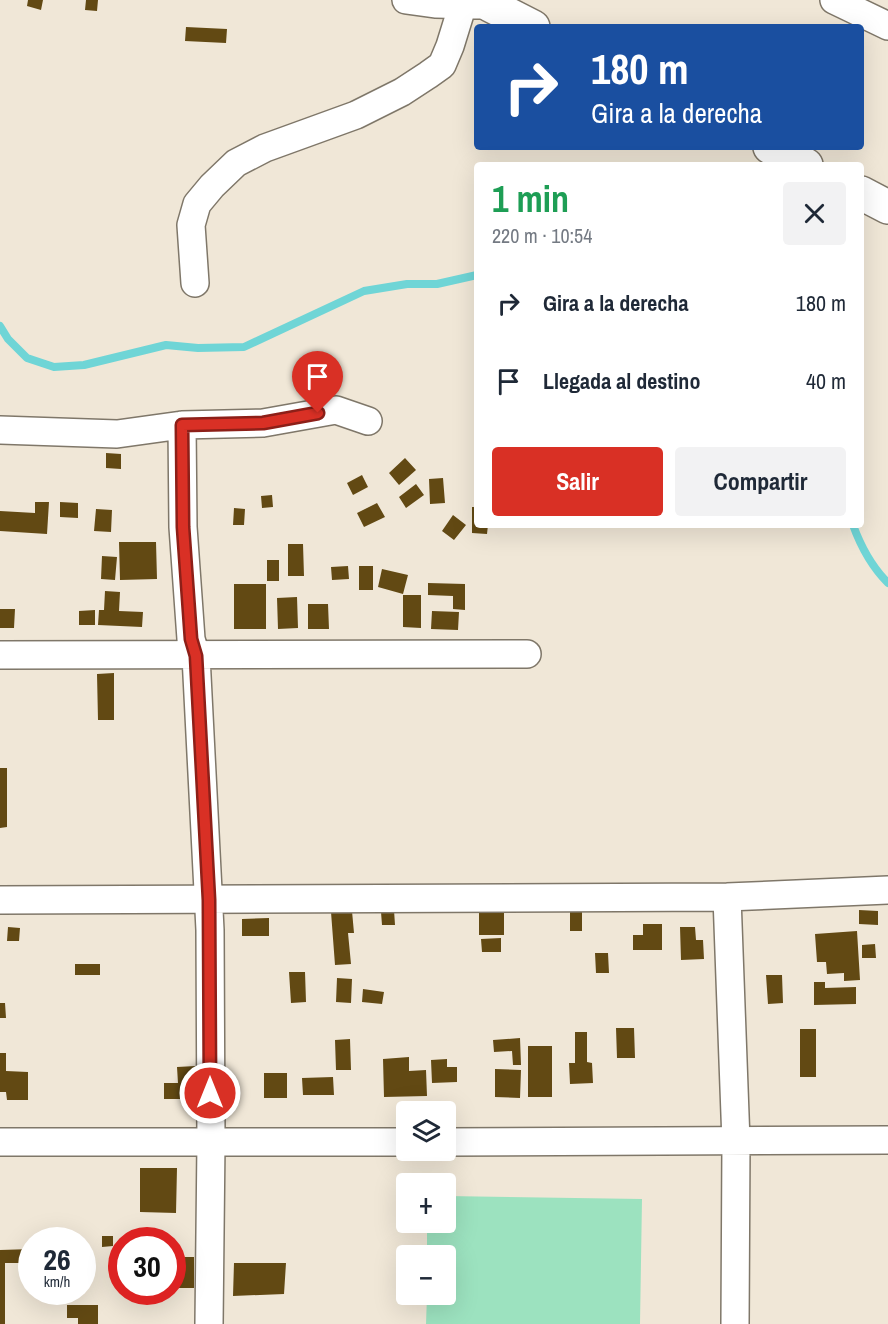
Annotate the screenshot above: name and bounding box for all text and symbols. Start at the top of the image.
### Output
text: 180 m [591,41,689,97]
icon: right [492,48,570,126]
text: Gira a la derecha [591,95,762,131]
text: 1 min [492,175,569,223]
button: close [783,182,846,245]
text: 220 m · 10:54 [492,222,592,249]
icon: right [492,287,525,320]
text: Gira a la derecha [543,288,688,318]
text: 180 m [796,288,846,318]
pin [292,351,343,413]
icon: arrive [301,360,334,393]
icon: arrive [492,365,525,398]
text: Llegada al destino [543,366,700,396]
text: 40 m [806,366,846,396]
button: Salir [492,447,663,516]
button: Compartir [675,447,846,516]
position arrow [178,1061,242,1125]
map controls [396,1101,456,1305]
button: layers [396,1101,456,1161]
button: + [396,1173,456,1233]
speed limit sign: 30 [108,1227,186,1305]
text: 26 [43,1239,71,1279]
button: − [396,1245,456,1305]
text: km/h [44,1271,70,1292]

